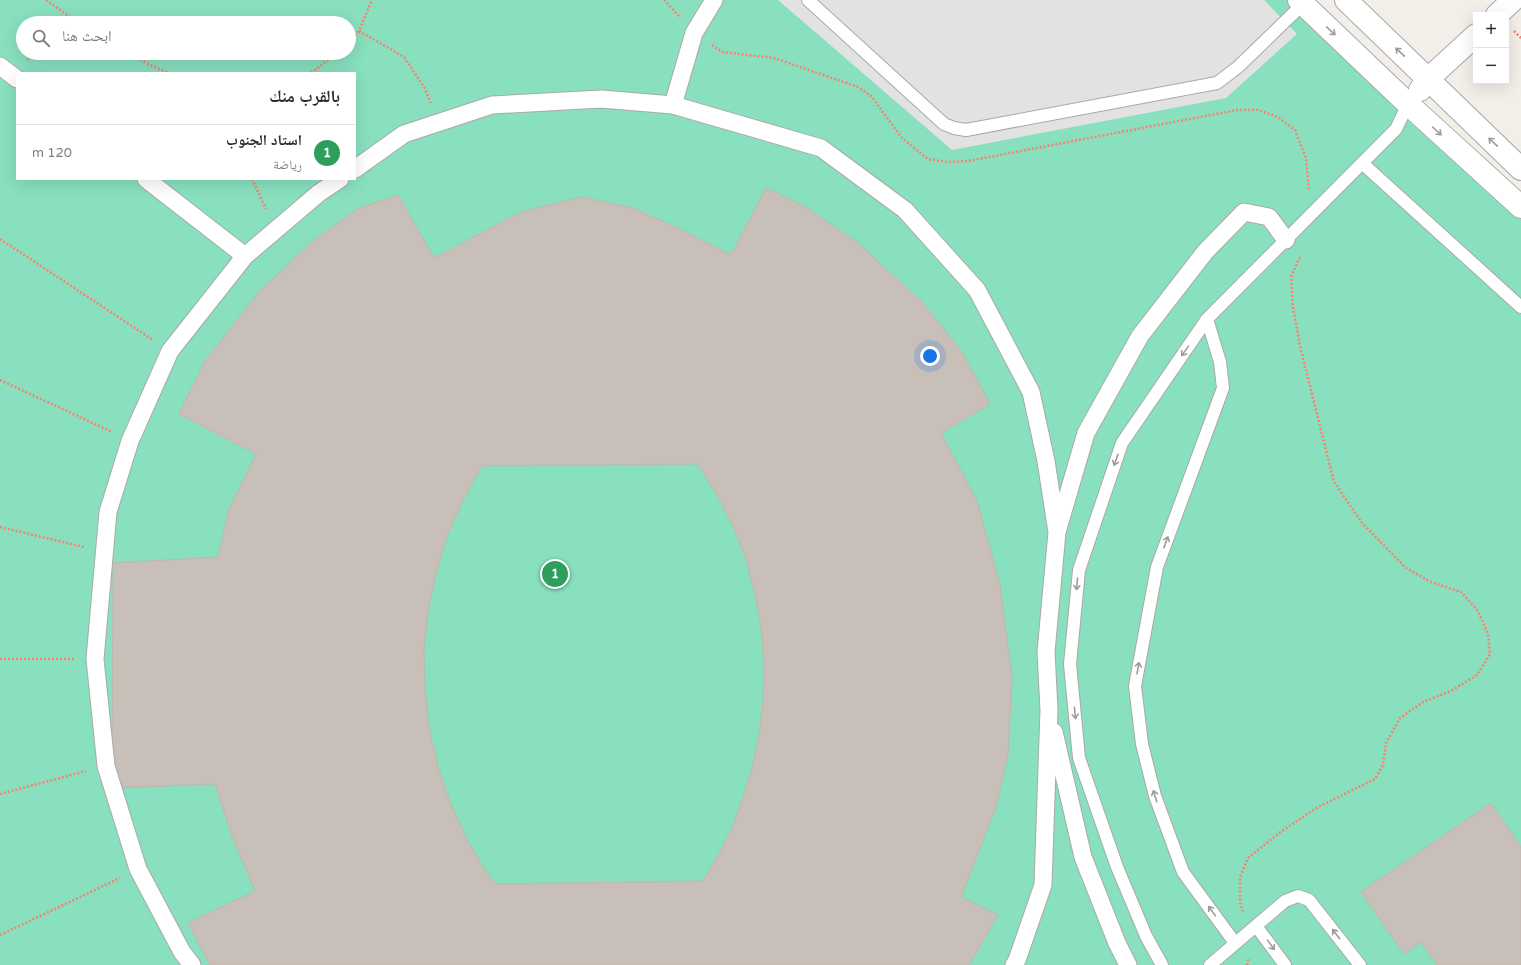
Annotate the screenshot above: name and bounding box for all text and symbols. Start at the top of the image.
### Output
map controls [1473,12,1509,84]
button: + [1473,12,1509,48]
search box [16,16,356,60]
one-way arrow [1326,26,1336,35]
icon: search [30,27,52,49]
text: ابحث هنا [62,27,112,45]
one-way arrow [1395,48,1405,57]
button: − [1473,48,1509,84]
text: بالقرب منك [269,86,340,107]
one-way arrow [1432,126,1442,135]
text: استاد الجنوب [226,131,302,149]
one-way arrow [1488,137,1498,147]
text: 120 m [32,145,72,161]
text: 1 [323,145,331,161]
text: رياضة [273,157,302,173]
one-way arrow [1181,345,1189,356]
your location [920,346,940,366]
one-way arrow [1112,453,1119,466]
one-way arrow [1163,536,1171,548]
pin: 1 [542,559,568,589]
one-way arrow [1074,577,1081,590]
one-way arrow [1135,662,1143,675]
one-way arrow [1071,706,1079,719]
one-way arrow [1151,790,1158,803]
one-way arrow [1208,906,1216,917]
one-way arrow [1332,929,1340,940]
one-way arrow [1267,940,1275,951]

